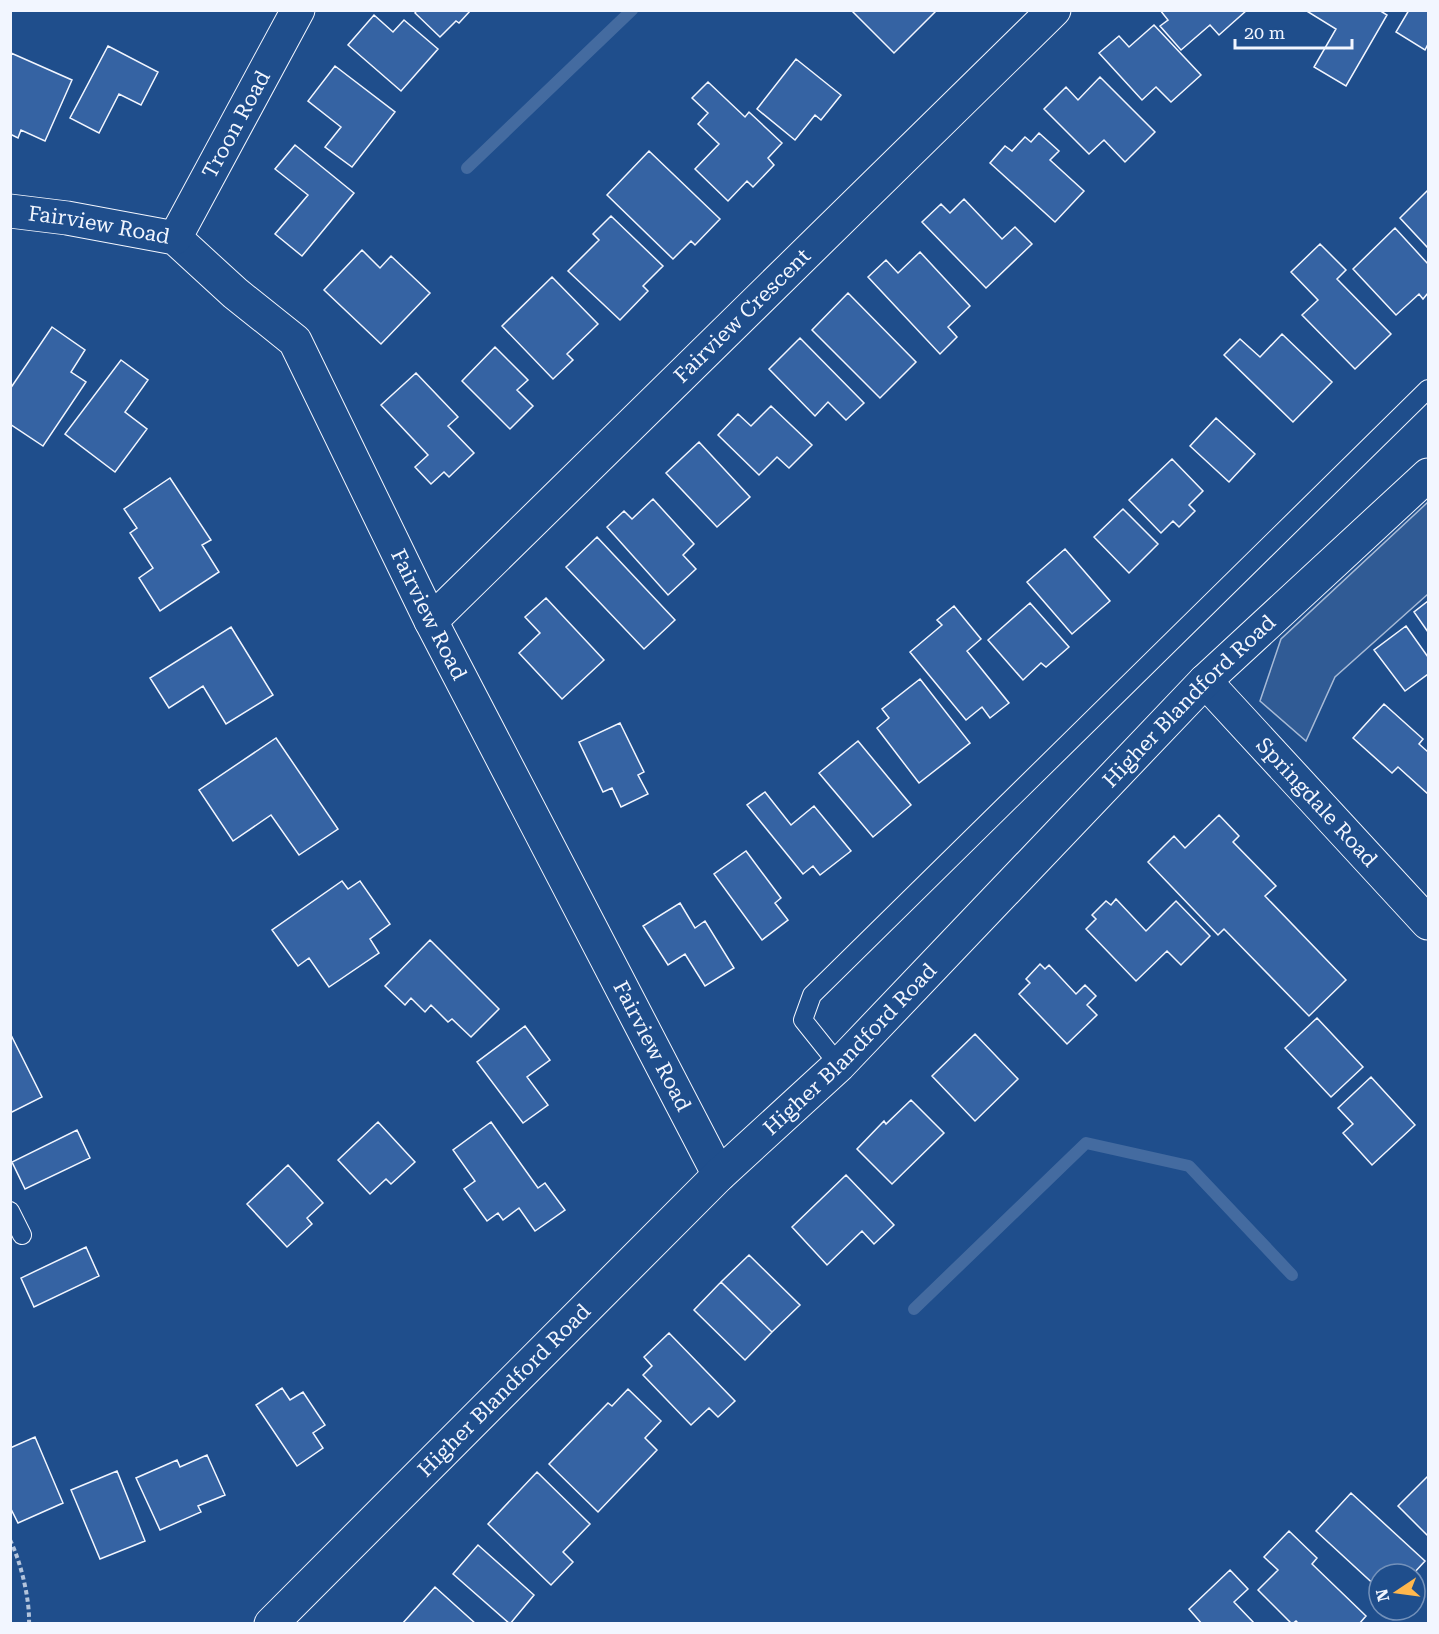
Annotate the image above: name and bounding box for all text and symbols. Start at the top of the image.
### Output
scale bar [1235,12,1352,50]
text: 20 m [1244,22,1285,43]
street label: Troon Road [198,66,275,182]
street label: Fairview Road [27,201,172,249]
street label: Fairview Crescent [669,244,816,388]
street label: Fairview Road [386,545,472,685]
street label: Higher Blandford Road [1098,610,1281,792]
street label: Springdale Road [1251,733,1383,872]
street label: Higher Blandford Road [759,958,942,1140]
street label: Fairview Road [608,977,696,1116]
street label: Higher Blandford Road [413,1299,596,1482]
north arrow [1367,1562,1427,1622]
text: N [1372,1587,1394,1603]

